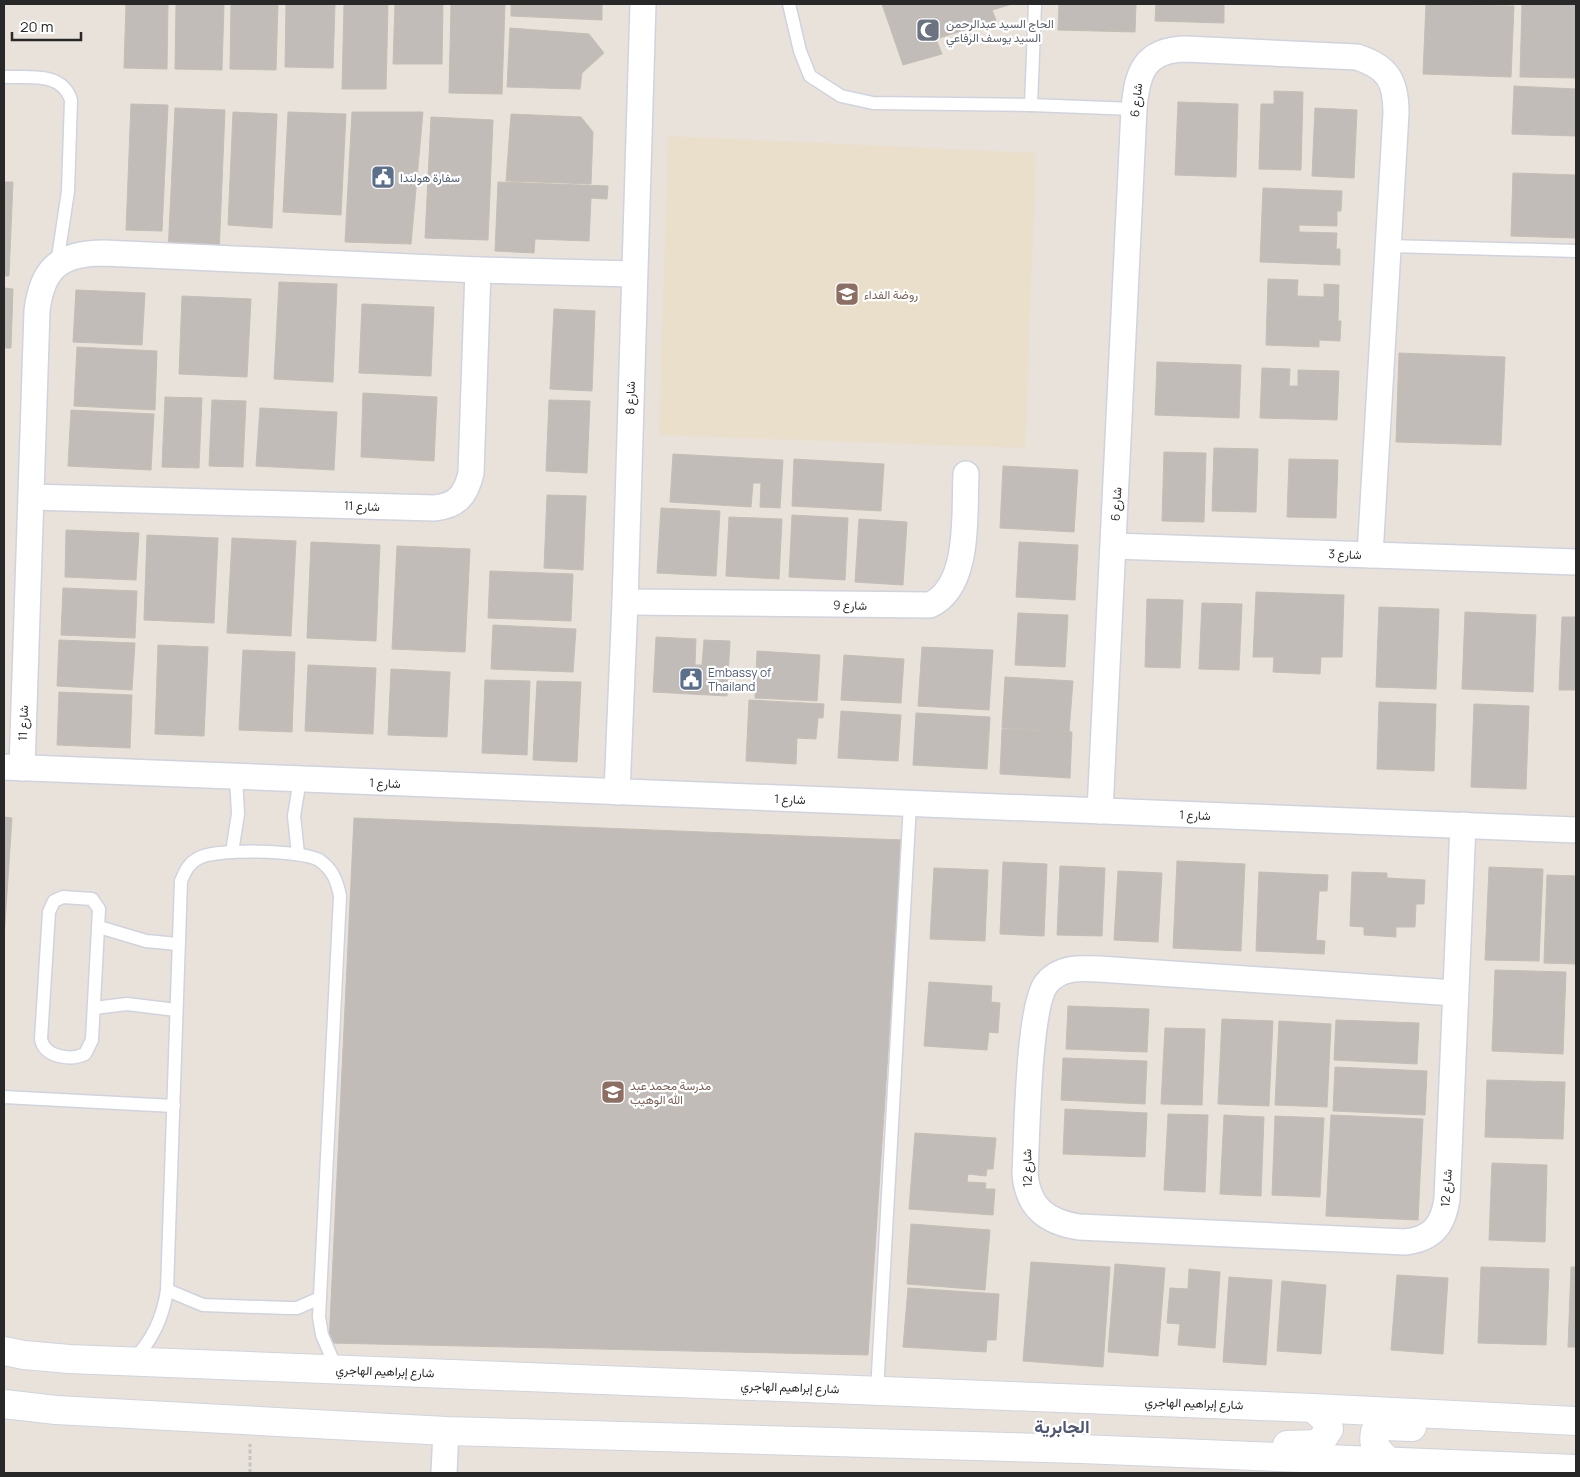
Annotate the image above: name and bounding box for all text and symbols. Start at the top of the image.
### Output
scale bar [12,10,81,42]
place label: الحاج السيد عبدالرحمن السيد يوسف الرفاعي [946,15,1054,48]
text: 20 m [20,16,53,37]
mosque icon: الحاج السيد عبدالرحمن السيد يوسف الرفاعي [915,17,941,43]
street label: شارع 6 [1126,82,1147,118]
public building icon: سفارة هولندا [370,164,396,190]
place label: سفارة هولندا [400,169,460,186]
school or university icon: روضة الفداء [834,281,860,307]
place label: روضة الفداء [864,286,918,303]
street label: شارع 8 [621,381,640,415]
street label: شارع 6 [1107,487,1126,521]
street label: شارع 11 [344,497,380,516]
street label: شارع 3 [1328,545,1362,564]
street label: شارع 9 [833,596,867,615]
place label: Embassy of Thailand [708,664,772,695]
public building icon: Embassy of Thailand [678,666,704,692]
street label: شارع 11 [14,705,33,741]
street label: شارع 1 [369,774,401,793]
street label: شارع 1 [774,790,806,809]
street label: شارع 1 [1179,806,1211,825]
place label: مدرسة محمد عبد الله الوهيب [630,1077,711,1108]
school or university icon: مدرسة محمد عبد الله الوهيب [600,1079,626,1105]
street label: شارع 12 [1018,1149,1037,1187]
street label: شارع 12 [1436,1168,1457,1208]
street label: شارع إبراهيم الهاجري [335,1361,435,1383]
street label: شارع إبراهيم الهاجري [740,1377,840,1399]
street label: شارع إبراهيم الهاجري [1144,1393,1244,1415]
district label: الجابرية [1034,1414,1090,1438]

